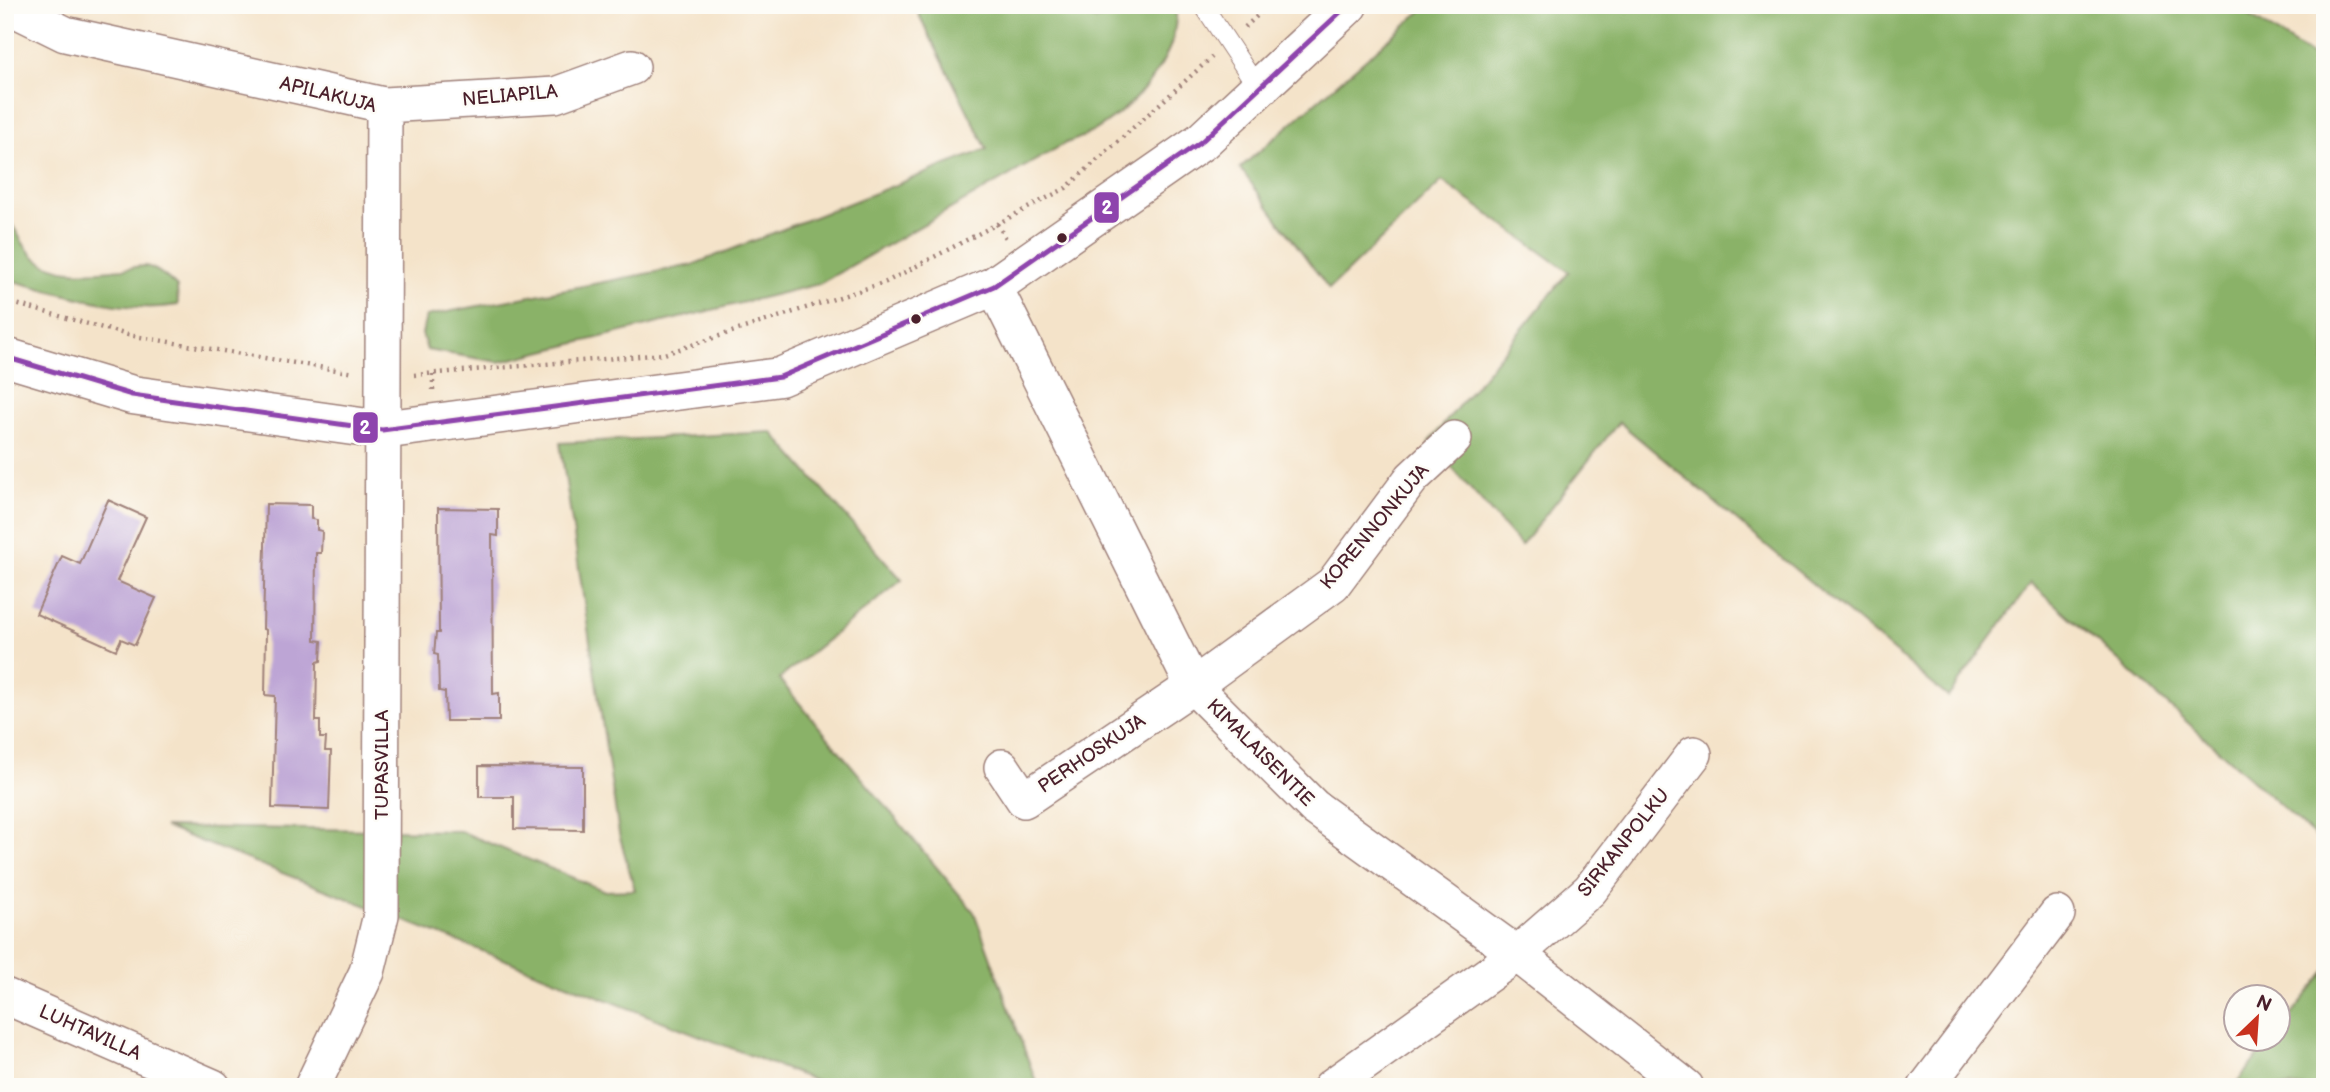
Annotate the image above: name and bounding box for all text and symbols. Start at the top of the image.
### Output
street label: APILAKUJA [277,72,379,118]
street label: NELIAPILA [461,80,559,112]
line badge: 2 [1093,191,1120,224]
text: 2 [1101,197,1113,220]
unlabelled marker [1055,231,1069,245]
unlabelled marker [909,312,923,326]
line badge: 2 [352,411,379,444]
text: 2 [359,417,371,440]
street label: KORENNONKUJA [1316,459,1434,594]
street label: KIMALAISENTIE [1201,694,1319,812]
street label: PERHOSKUJA [1034,709,1150,798]
street label: TUPASVILLA [371,710,394,820]
street label: SIRKANPOLKU [1573,784,1675,902]
north arrow [2222,984,2292,1054]
text: N [2252,991,2275,1017]
street label: LUHTAVILLA [35,1000,145,1066]

